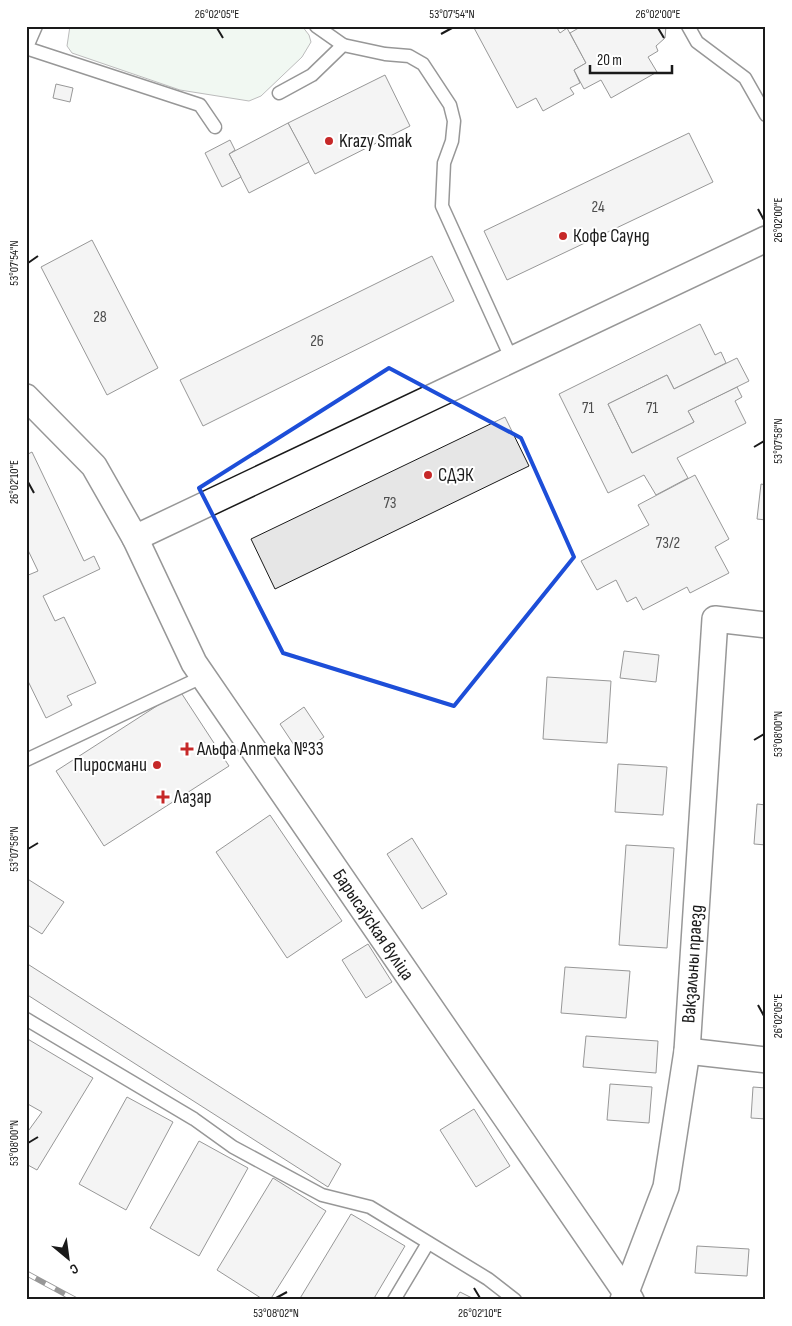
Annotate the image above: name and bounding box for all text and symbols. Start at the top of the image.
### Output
text: 26°02'05"E [195,7,239,22]
text: 53°07'54"N [429,7,475,22]
text: 26°02'00"E [635,7,681,22]
scale bar [590,42,672,74]
text: 20 m [597,51,622,70]
place label: Krazy Smak [339,130,413,153]
marker: Krazy Smak [323,135,335,147]
text: 26°02'00"E [771,197,786,243]
house number: 24 [591,198,605,217]
place label: Кофе Саунд [573,225,650,248]
marker: Кофе Саунд [557,230,569,242]
text: 53°07'54"N [7,240,22,286]
house number: 28 [93,308,107,327]
house number: 26 [310,332,324,351]
house number: 71 [582,399,594,418]
house number: 71 [646,399,658,418]
text: 53°07'58"N [771,418,786,464]
text: 26°02'10"E [7,460,22,504]
place label: СДЭК [438,464,474,487]
marker: СДЭК [422,469,434,481]
house number: 73 [383,494,397,513]
house number: 73/2 [656,534,680,553]
text: 53°08'00"N [771,711,786,757]
place label: Альфа Аптека №33 [196,738,324,761]
marker: Альфа Аптека №33 [181,743,193,755]
place label: Пиросмани [74,754,147,777]
marker: Пиросмани [151,759,163,771]
place label: Лазар [173,786,212,809]
marker: Лазар [156,790,170,804]
text: 53°07'58"N [7,826,22,872]
street label: Барысаўская вуліца [327,865,419,985]
street label: Вакзальны праезд [677,904,709,1024]
text: 26°02'05"E [771,994,786,1038]
text: 53°08'00"N [7,1120,22,1166]
north arrow [42,1234,92,1284]
text: С [67,1260,81,1278]
text: 53°08'02"N [253,1306,299,1321]
text: 26°02'10"E [458,1306,502,1321]

